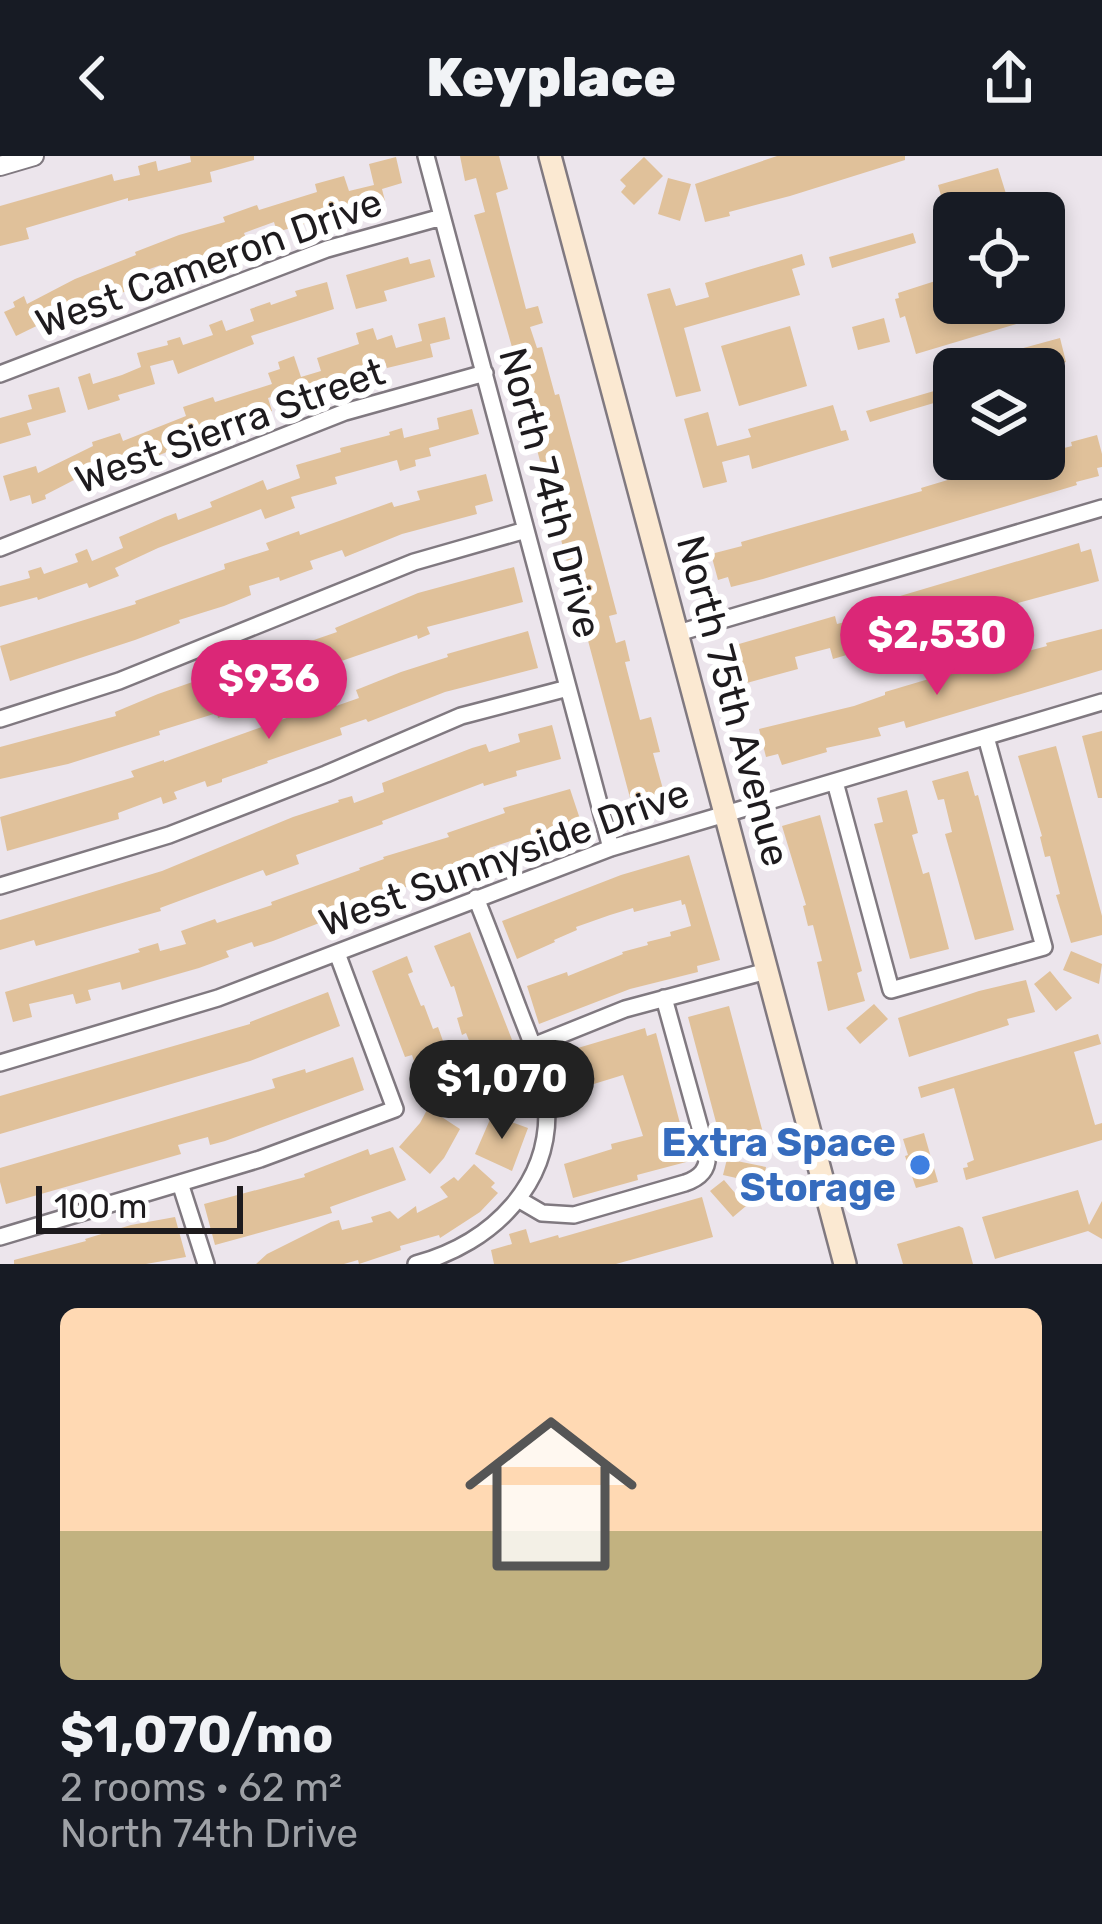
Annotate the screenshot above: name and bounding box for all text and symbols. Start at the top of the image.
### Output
icon: back [60,45,126,111]
icon: share [976,45,1042,111]
text: Keyplace [426,46,676,110]
street label: West Cameron Drive [30,179,388,347]
map controls [933,192,1065,480]
button: locate [933,192,1065,324]
street label: North 74th Drive [489,343,611,643]
button: layers [933,348,1065,480]
street label: West Sierra Street [69,349,391,503]
street label: North 75th Avenue [667,531,799,871]
pin: $2,530 [839,596,1035,698]
text: $2,530 [867,612,1007,658]
pin: $936 [198,640,340,742]
text: $936 [218,656,320,702]
street label: West Sunnyside Drive [313,770,695,946]
pin: $1,070 [404,1040,600,1142]
text: $1,070 [436,1056,568,1102]
place label: Extra Space Storage [662,1120,896,1211]
marker: Extra Space Storage [907,1152,933,1178]
scale bar [36,1180,243,1233]
text: 100 m [54,1187,147,1226]
icon: home [443,1386,659,1602]
text: $1,070/mo [60,1704,333,1765]
text: 2 rooms · 62 m² [60,1765,342,1811]
text: North 74th Drive [60,1811,358,1857]

